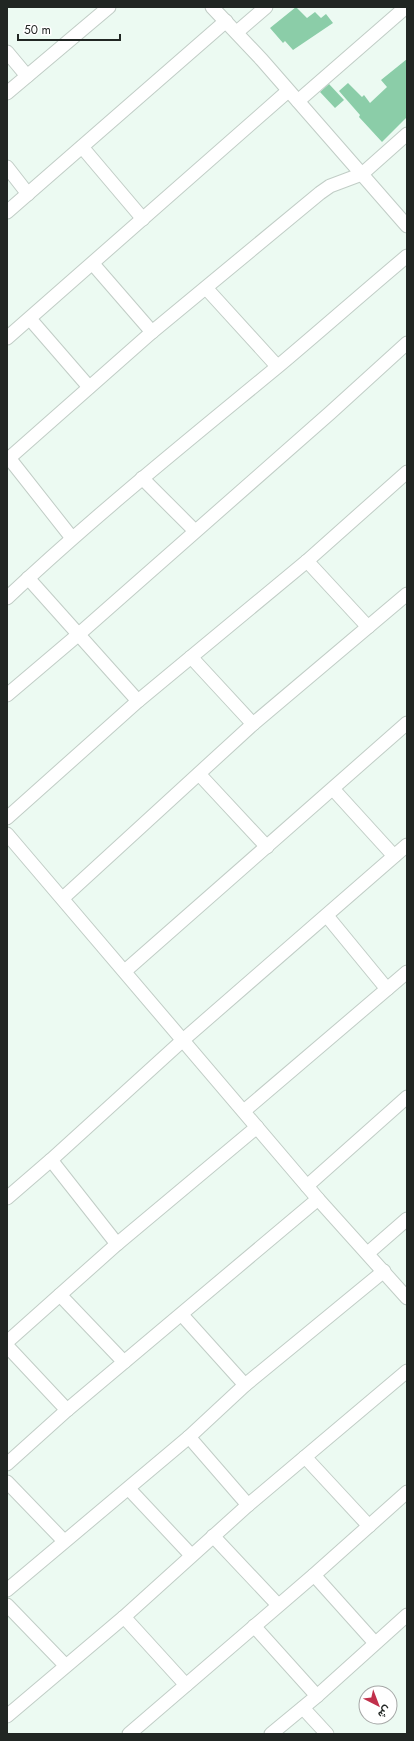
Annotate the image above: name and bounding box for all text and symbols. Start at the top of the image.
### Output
scale bar [18,16,120,42]
text: 50 m [24,21,51,39]
north arrow [358,1685,398,1725]
text: ش [374,1702,395,1723]

